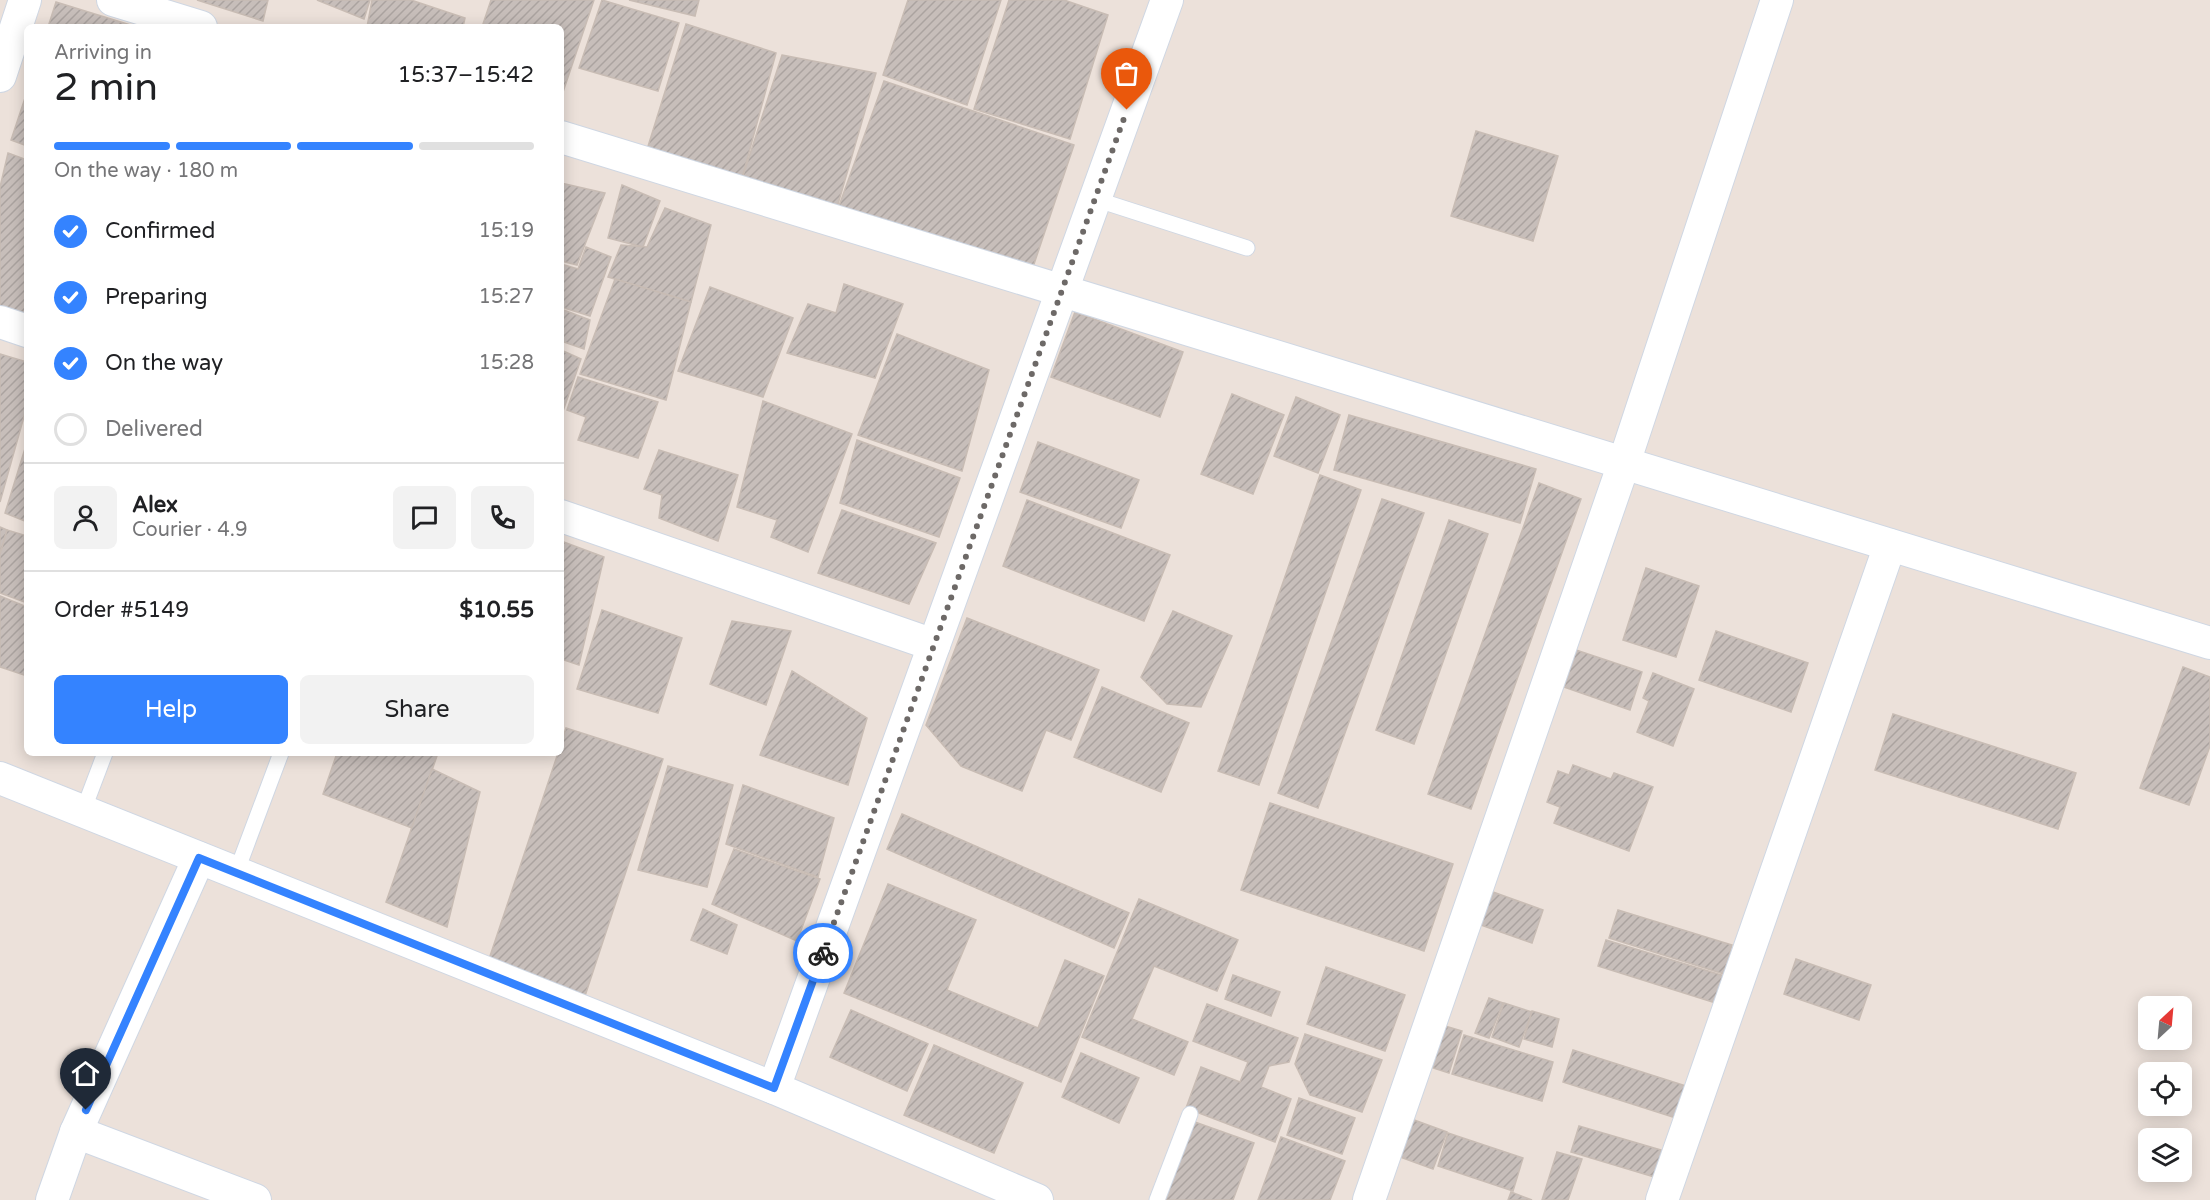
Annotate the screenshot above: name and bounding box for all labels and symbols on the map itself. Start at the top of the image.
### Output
pin [1101,48,1152,110]
courier [793,923,853,983]
north arrow [2138,996,2192,1050]
pin [60,1048,111,1110]

